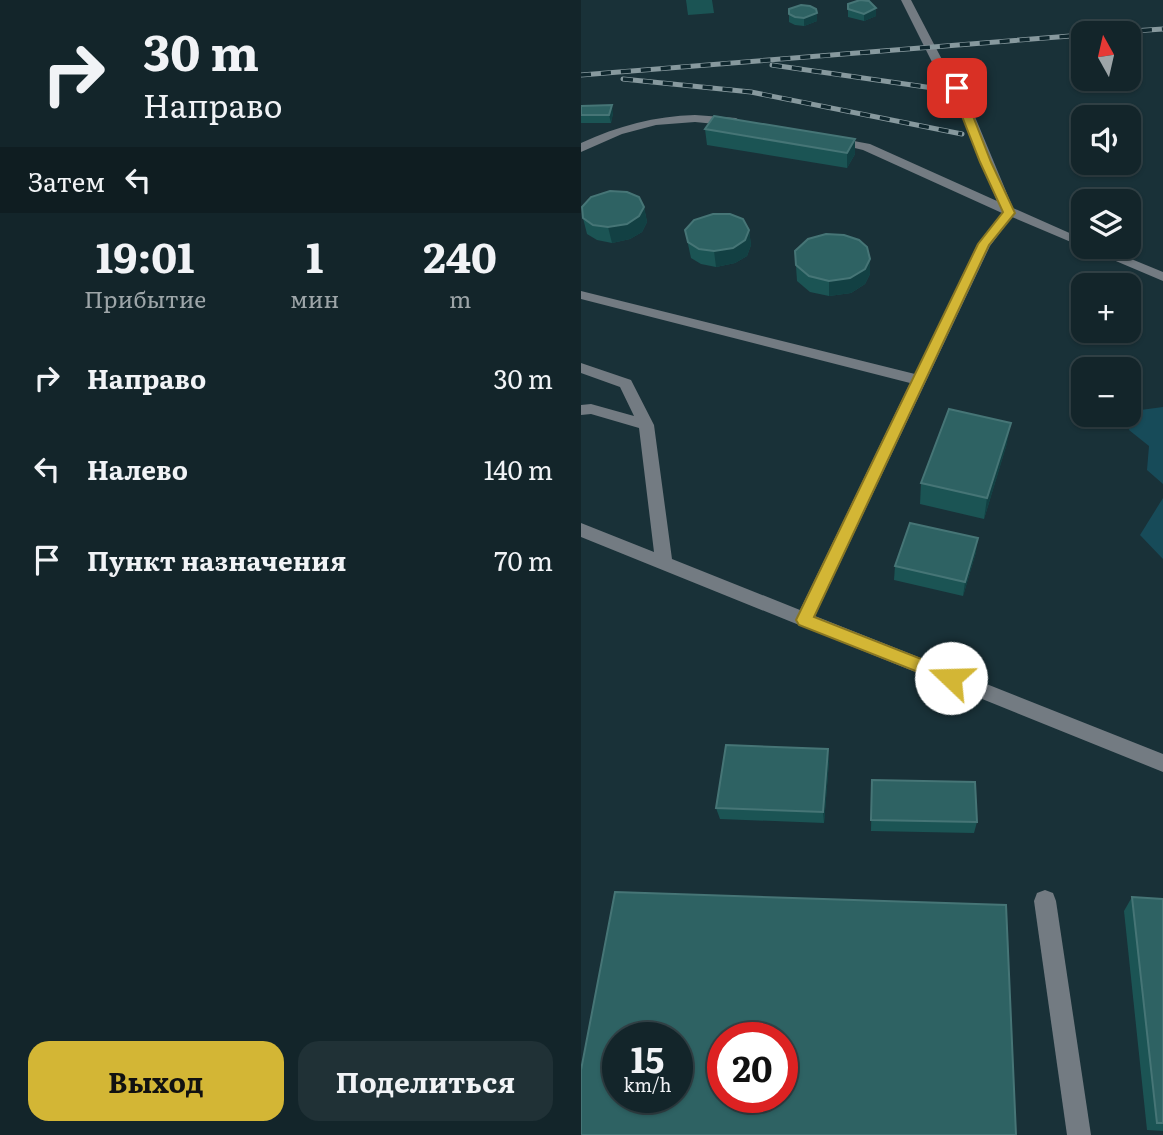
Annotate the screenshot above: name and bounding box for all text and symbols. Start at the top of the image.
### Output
text: 30 m [143,13,259,86]
north arrow [1071,21,1141,91]
map controls [1071,21,1141,427]
icon: right [28,28,119,119]
pin [927,58,987,118]
icon: arrive [938,69,976,107]
text: Направо [143,80,283,128]
button: sound [1071,105,1141,175]
text: Затем [28,161,105,200]
icon: left [119,161,157,199]
button: layers [1071,189,1141,259]
text: 19:01 [96,224,194,286]
text: 1 [306,224,323,286]
text: 240 [423,224,497,286]
button: + [1071,273,1141,343]
text: Прибытие [84,281,206,315]
text: мин [290,281,339,315]
text: m [449,281,471,315]
button: − [1071,357,1141,427]
text: Направо [87,358,206,397]
text: 30 m [493,358,553,397]
icon: right [28,359,66,397]
text: Налево [87,449,188,488]
text: 140 m [484,449,553,488]
icon: left [28,450,66,488]
text: Пункт назначения [87,540,346,579]
text: 70 m [494,540,553,579]
icon: arrive [28,541,66,579]
position arrow [914,641,988,715]
speed limit sign: 20 [707,1022,798,1113]
text: 15 [631,1032,664,1084]
button: Выход [28,1041,284,1121]
button: Поделиться [298,1041,553,1121]
text: km/h [624,1071,671,1098]

